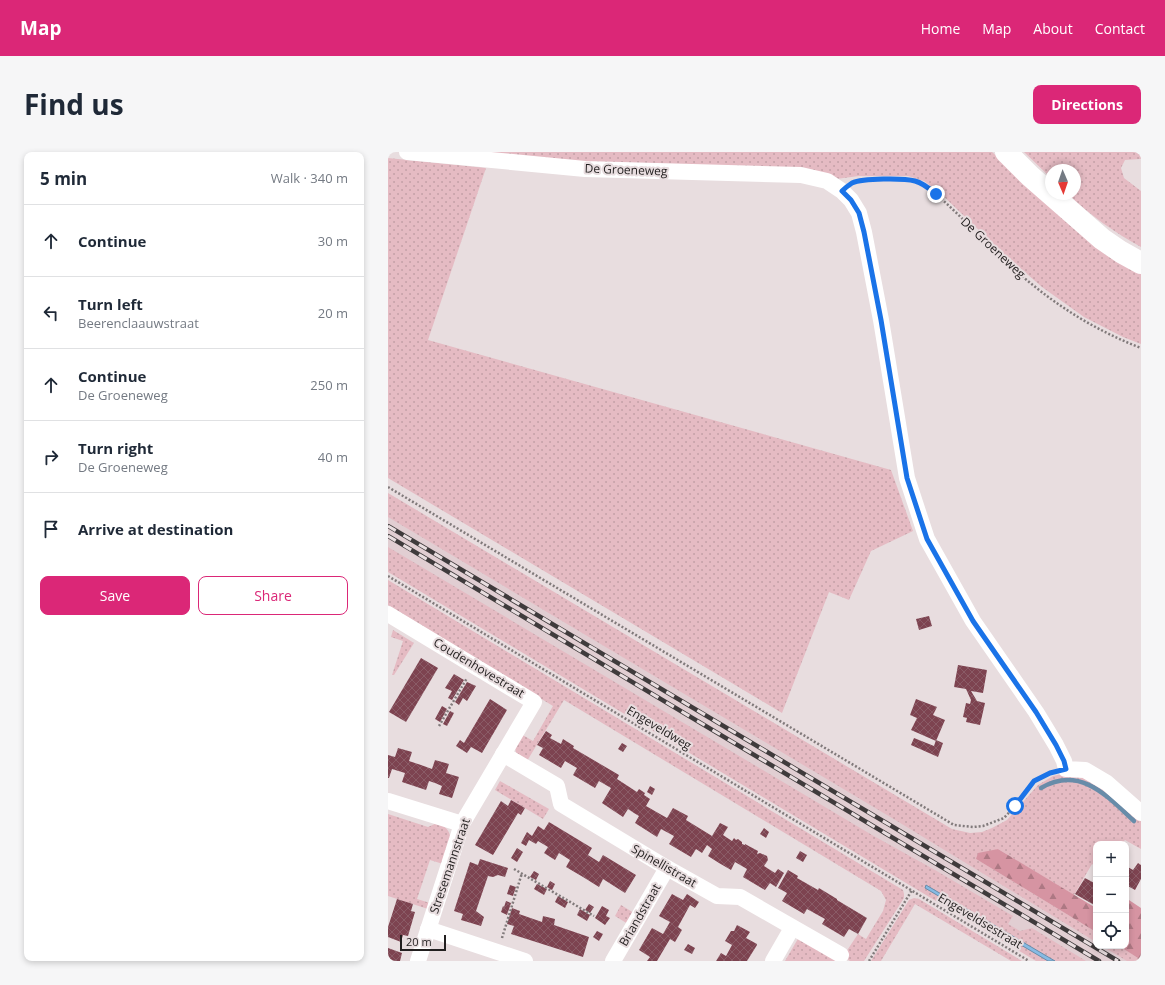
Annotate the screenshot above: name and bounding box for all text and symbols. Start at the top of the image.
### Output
text: Map [20,15,61,41]
text: Home [921,19,960,38]
text: Map [982,19,1011,38]
text: About [1033,19,1073,38]
text: Contact [1095,19,1145,38]
text: Find us [24,85,124,123]
button: Directions [1033,85,1141,124]
street label: De Groeneweg [584,160,668,179]
north arrow [1045,164,1081,200]
text: 5 min [40,167,87,190]
text: Walk · 340 m [271,169,348,187]
route end [927,185,945,203]
street label: De Groeneweg [957,213,1030,282]
icon: ahead [40,230,62,252]
text: Continue [78,231,146,251]
text: 30 m [318,232,348,250]
text: Turn left [78,294,143,314]
icon: left [40,302,62,324]
text: 20 m [318,304,348,322]
text: Beerenclaauwstraat [78,314,199,332]
text: Continue [78,366,146,386]
icon: ahead [40,374,62,396]
text: 250 m [310,376,348,394]
text: De Groeneweg [78,386,168,404]
text: Turn right [78,438,153,458]
icon: right [40,446,62,468]
text: 40 m [318,448,348,466]
text: De Groeneweg [78,458,168,476]
icon: arrive [40,518,62,540]
text: Arrive at destination [78,519,233,539]
button: Save [40,576,190,615]
button: Share [198,576,348,615]
street label: Coudenhovestraat [431,634,528,701]
street label: Engeveldweg [624,702,695,754]
route start [1006,797,1024,815]
street label: Stresemannstraat [425,816,474,916]
street label: Spinellistraat [629,840,700,891]
map controls [1093,841,1129,949]
button: + [1093,841,1129,877]
button: − [1093,877,1129,913]
street label: Briandstraat [615,880,664,949]
street label: Engeveldsestraat [935,889,1026,952]
button: locate [1093,913,1129,949]
scale bar [400,933,446,952]
text: 20 m [406,934,432,949]

